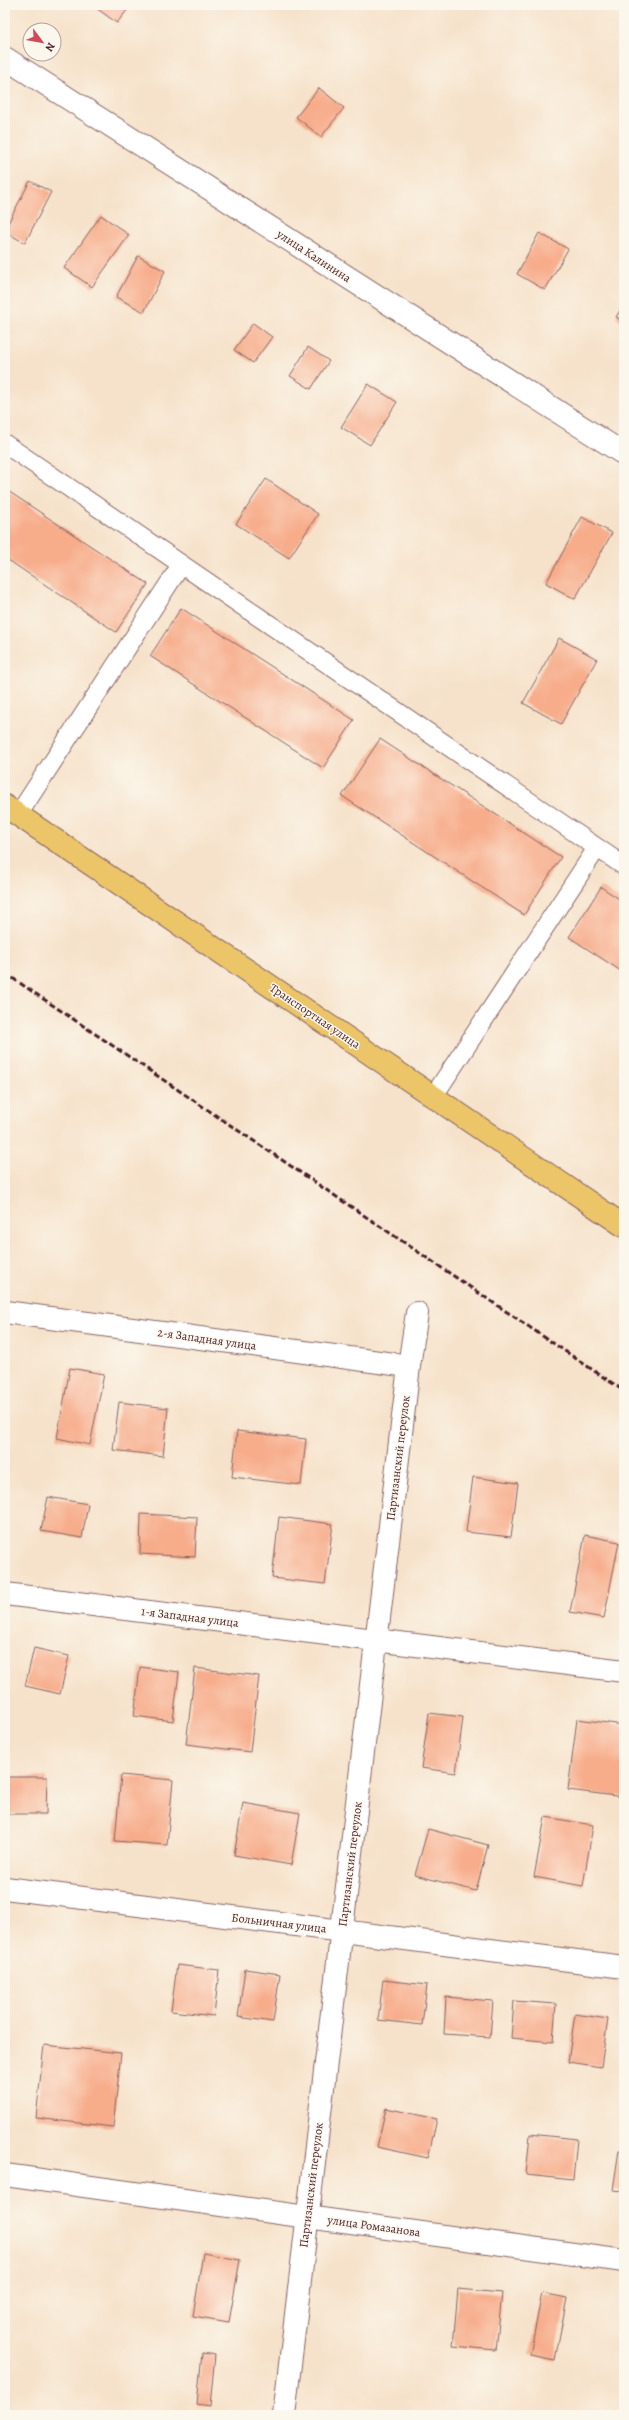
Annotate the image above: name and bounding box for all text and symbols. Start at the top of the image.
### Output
north arrow [22,22,62,62]
text: N [42,40,59,54]
street label: улица Калинина [273,225,355,286]
street label: Транспортная улица [267,980,364,1053]
street label: 2-я Западная улица [157,1324,258,1354]
street label: Партизанский переулок [382,1395,414,1521]
street label: 1-я Западная улица [140,1603,240,1631]
street label: Партизанский переулок [334,1801,366,1927]
street label: Больничная улица [231,1909,328,1937]
street label: Партизанский переулок [295,2122,327,2248]
street label: улица Ромазанова [326,2211,422,2241]

